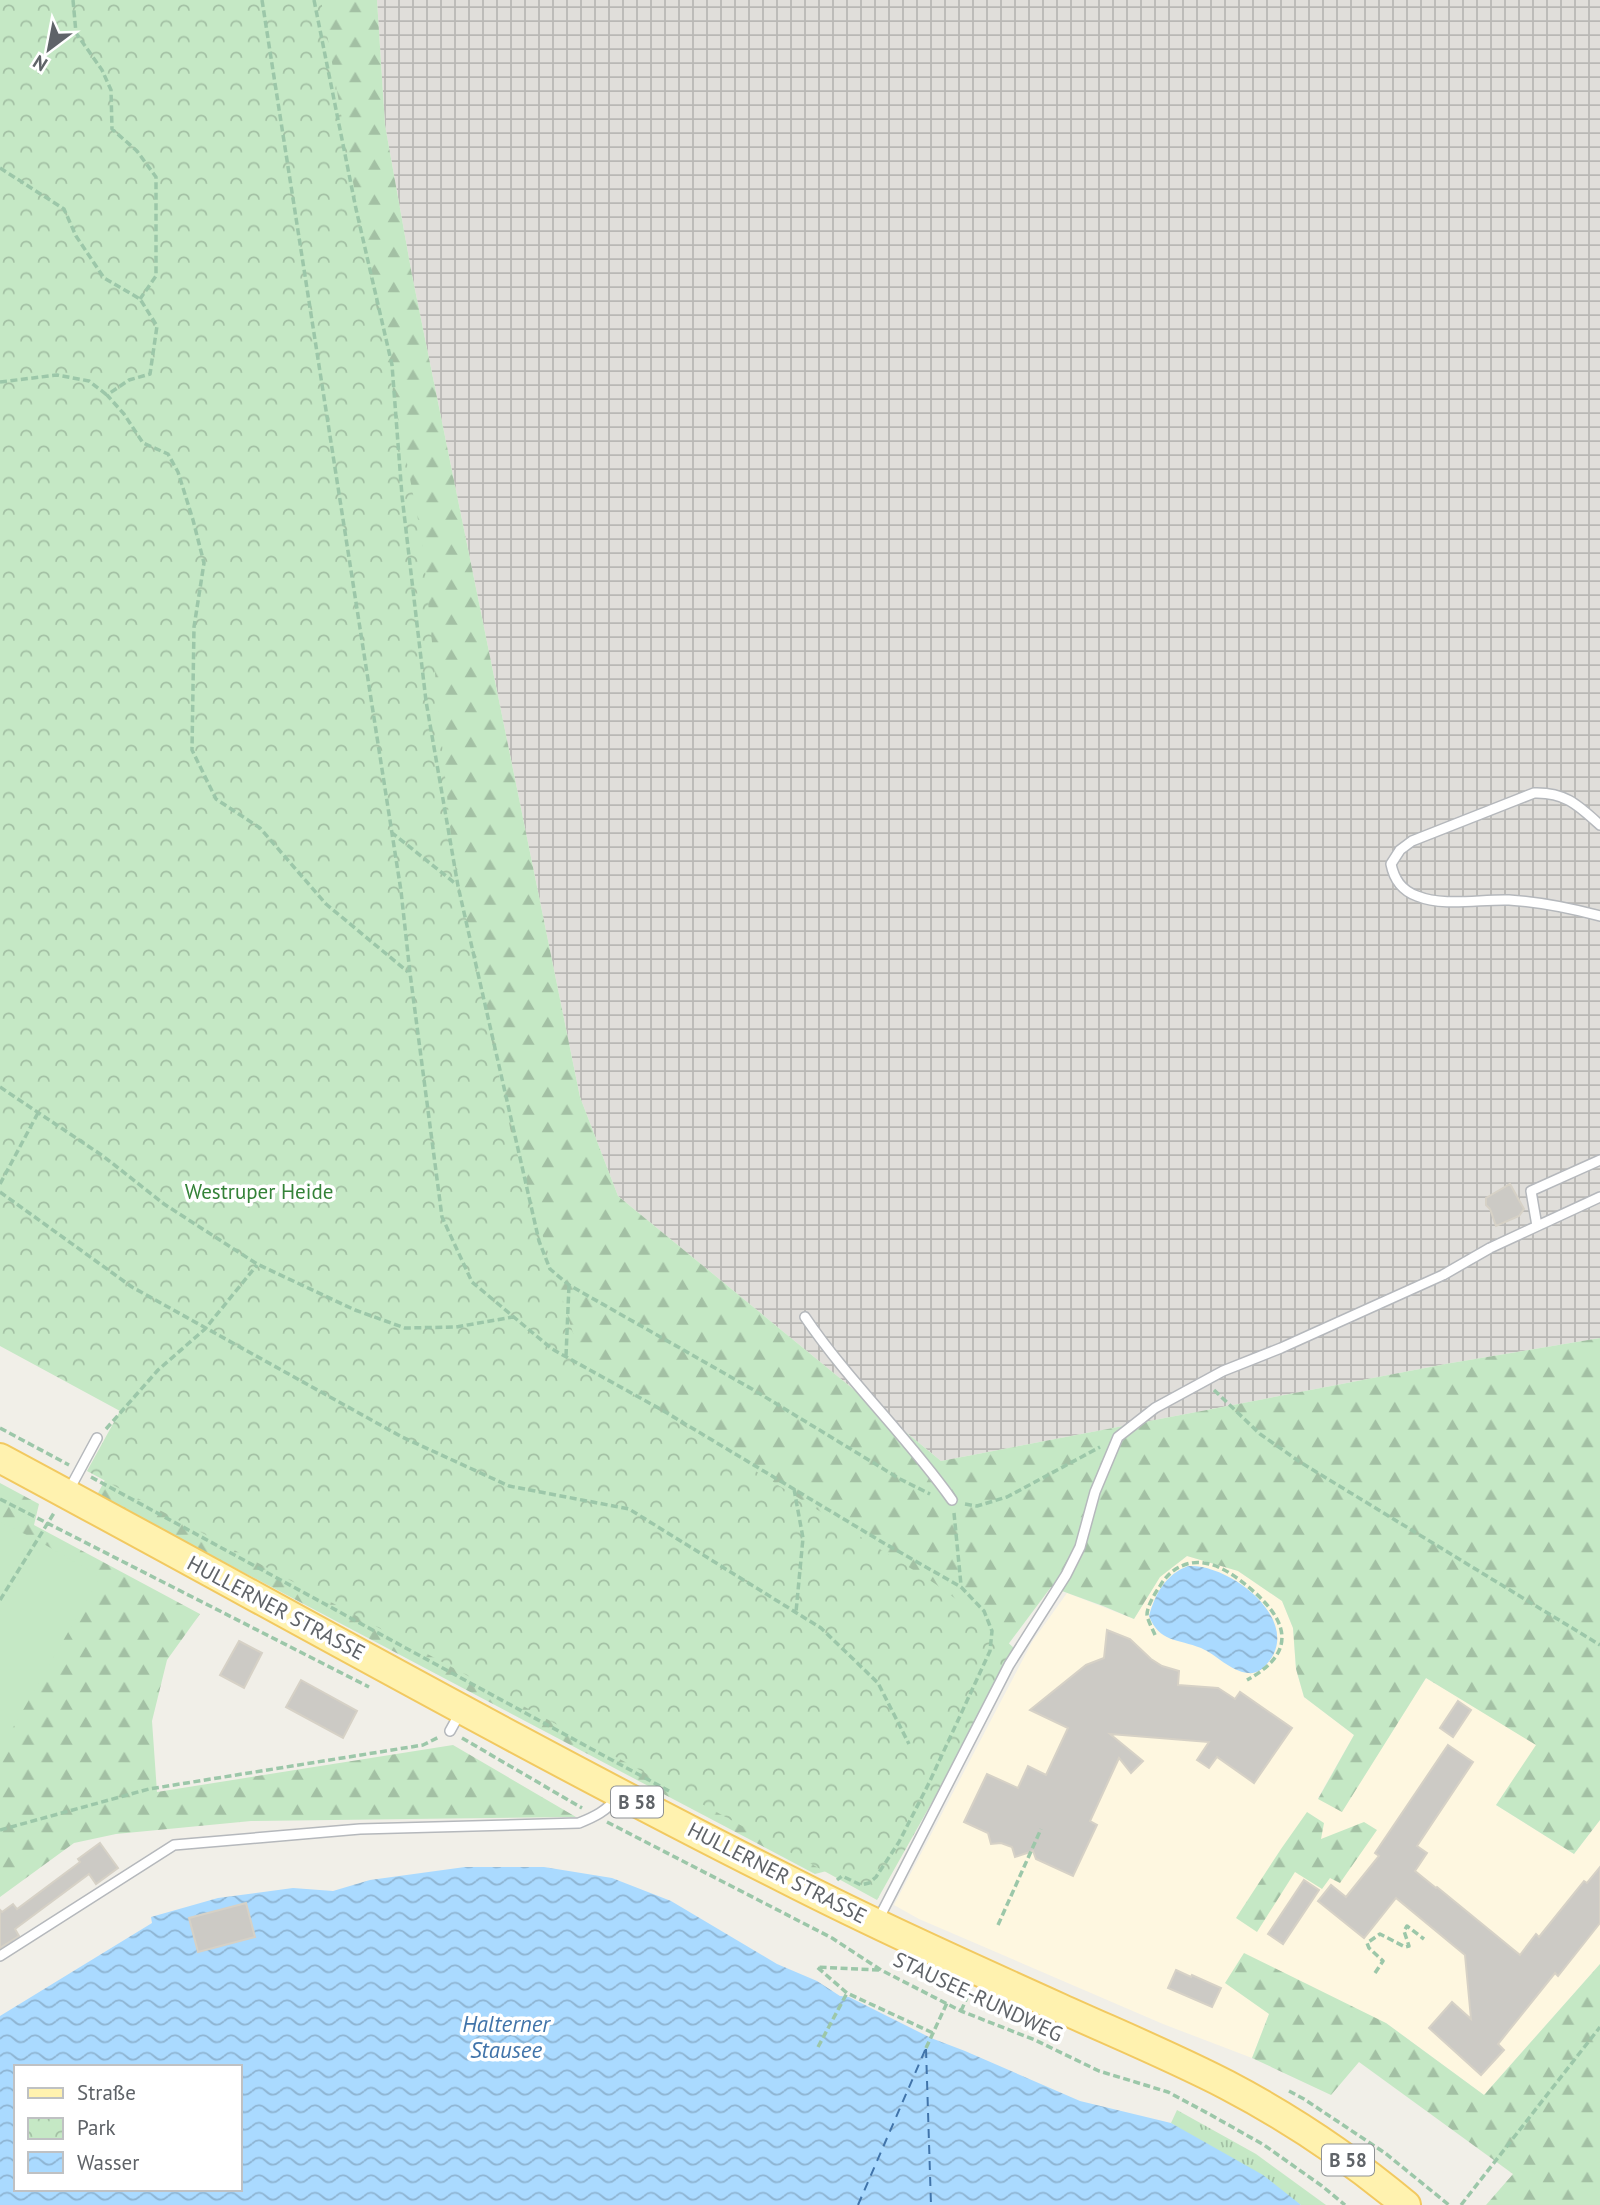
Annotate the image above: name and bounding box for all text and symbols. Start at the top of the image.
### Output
north arrow [14,14,84,84]
text: N [28,50,52,77]
park label: Westruper Heide [185,1178,333,1205]
street label: HULLERNER STRASSE [183,1549,370,1666]
road number: B 58 [611,1786,663,1818]
street label: HULLERNER STRASSE [683,1816,871,1929]
street label: STAUSEE-RUNDWEG [889,1945,1067,2048]
water label: Halterner Stausee [462,2009,551,2064]
legend [14,2065,242,2191]
text: Straße [77,2079,136,2106]
text: Park [77,2114,116,2141]
road number: B 58 [1322,2144,1374,2176]
text: Wasser [77,2149,139,2176]

